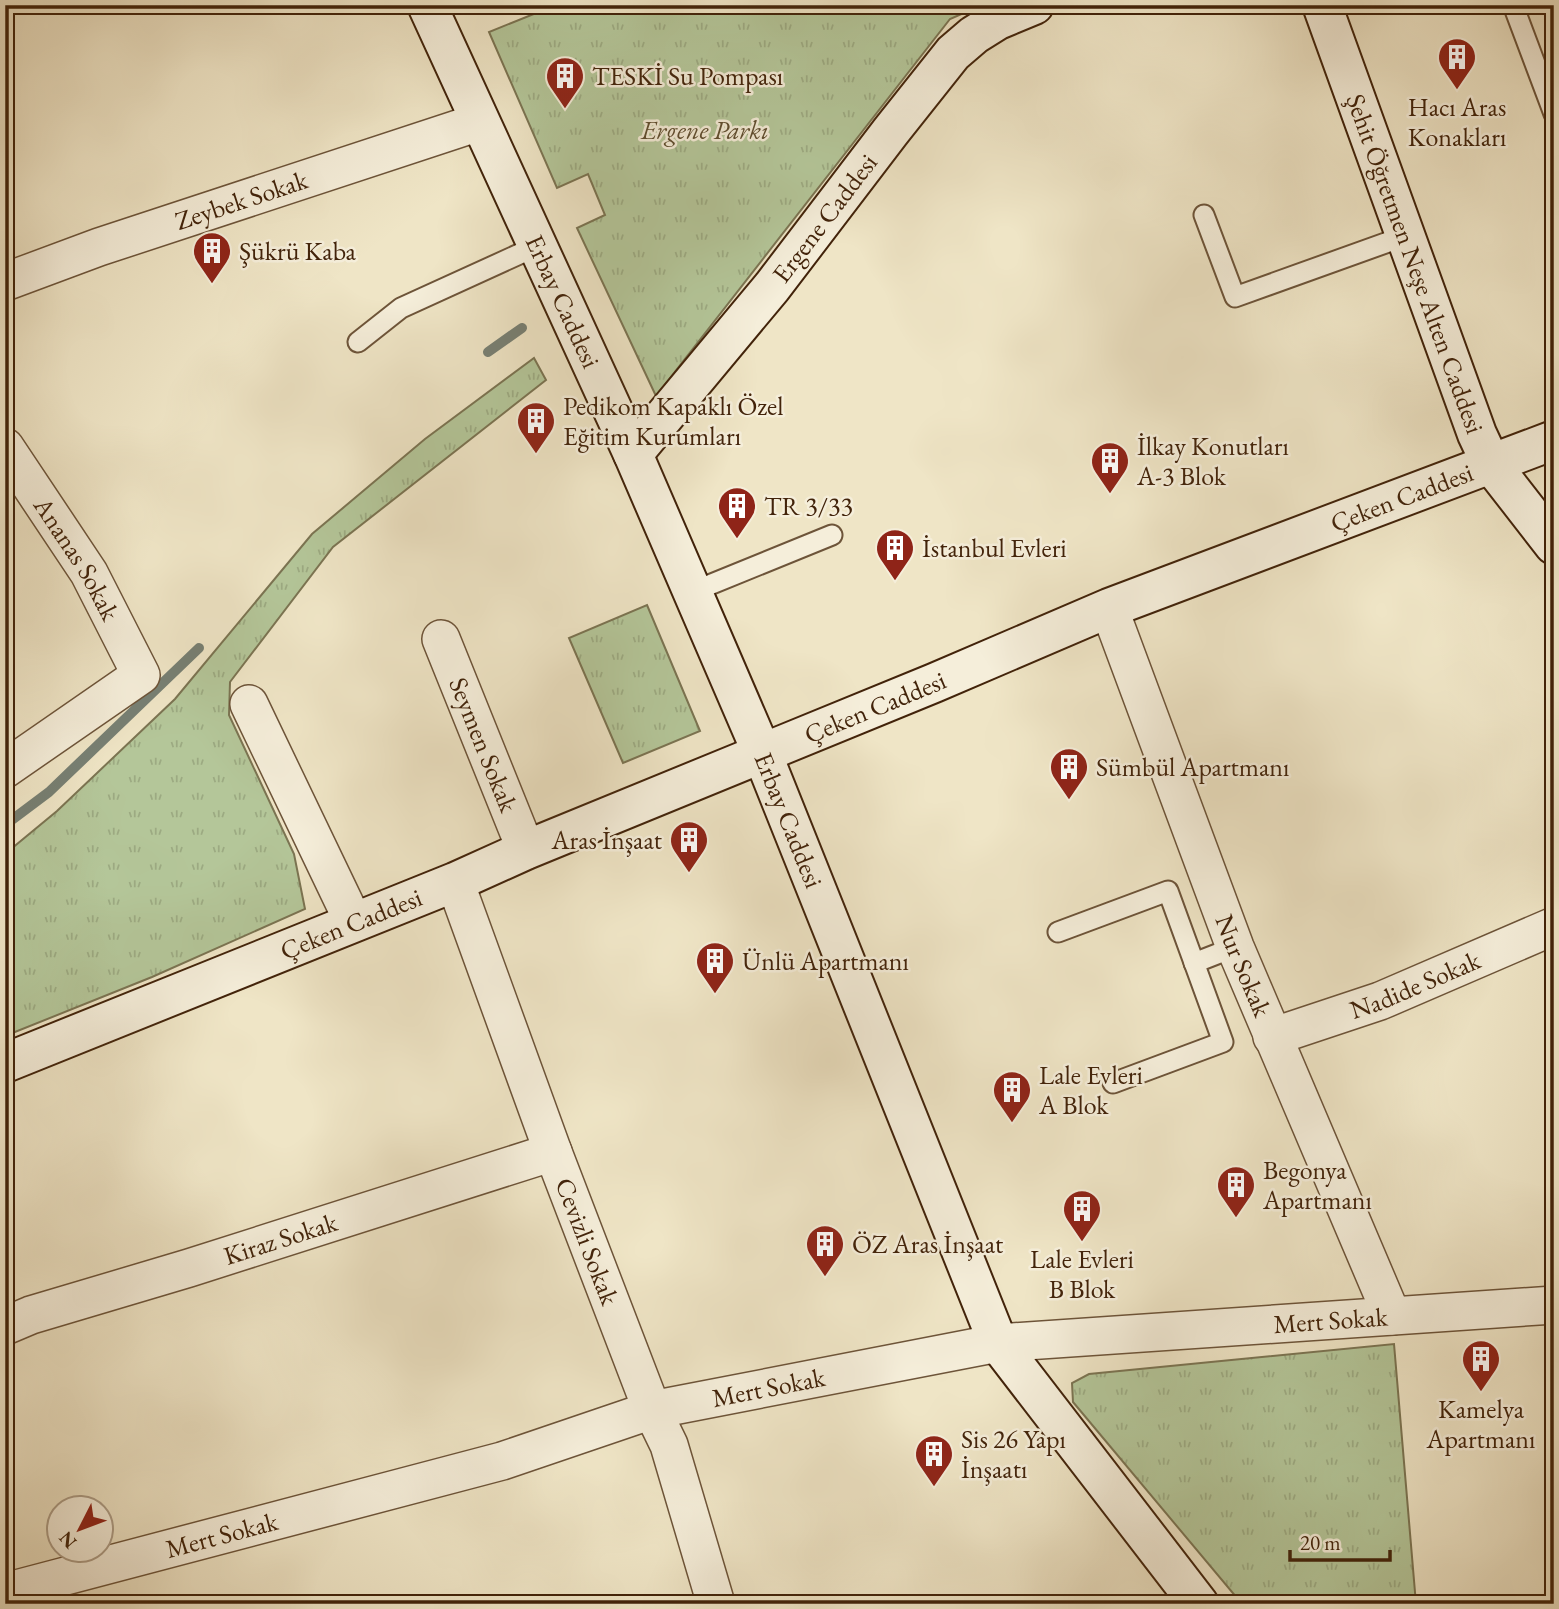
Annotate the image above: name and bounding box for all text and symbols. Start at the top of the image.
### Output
building icon: Hacı Aras Konakları [1436,36,1478,91]
building icon: TESKİ Su Pompası [544,55,586,110]
place label: TESKİ Su Pompası [592,59,783,93]
street label: Şehit Öğretmen Neşe Alten Caddesi [1338,89,1492,438]
place label: Hacı Aras Konakları [1408,90,1506,154]
park label: Ergene Parkı [640,113,769,147]
street label: Ergene Caddesi [764,147,885,290]
street label: Zeybek Sokak [171,162,313,238]
street label: Erbay Caddesi [518,229,608,373]
building icon: Şükrü Kaba [191,230,233,285]
place label: Şükrü Kaba [239,234,357,268]
place label: Pedikom Kapaklı Özel Eğitim Kurumları [563,389,783,453]
building icon: Pedikom Kapaklı Özel Eğitim Kurumları [515,400,557,455]
place label: İlkay Konutları A-3 Blok [1136,429,1289,493]
building icon: İlkay Konutları A-3 Blok [1089,440,1131,495]
street label: Çeken Caddesi [1326,455,1478,540]
building icon: TR 3/33 [716,485,758,540]
street label: Ananas Sokak [25,489,128,627]
place label: TR 3/33 [764,489,853,523]
building icon: İstanbul Evleri [874,527,916,582]
place label: İstanbul Evleri [922,531,1067,565]
street label: Çeken Caddesi [799,663,951,751]
street label: Seymen Sokak [441,672,526,818]
building icon: Sümbül Apartmanı [1048,746,1090,801]
street label: Erbay Caddesi [747,747,831,893]
place label: Sümbül Apartmanı [1096,750,1289,784]
building icon: Aras İnşaat [668,819,710,874]
place label: Aras İnşaat [550,823,662,857]
street label: Çeken Caddesi [275,880,427,968]
street label: Nur Sokak [1207,910,1280,1023]
building icon: Ünlü Apartmanı [694,940,736,995]
street label: Nadide Sokak [1345,943,1486,1027]
place label: Ünlü Apartmanı [742,944,909,978]
place label: Lale Evleri A Blok [1038,1058,1143,1122]
building icon: Lale Evleri A Blok [991,1069,1033,1124]
place label: Begonya Apartmanı [1262,1153,1372,1217]
building icon: Begonya Apartmanı [1215,1164,1257,1219]
street label: Cevizli Sokak [548,1173,627,1311]
building icon: Lale Evleri B Blok [1061,1188,1103,1243]
street label: Kiraz Sokak [219,1205,342,1273]
building icon: ÖZ Aras İnşaat [804,1223,846,1278]
place label: ÖZ Aras İnşaat [852,1227,1003,1261]
place label: Lale Evleri B Blok [1030,1242,1134,1306]
street label: Mert Sokak [1272,1299,1389,1341]
building icon: Kamelya Apartmanı [1460,1338,1502,1393]
street label: Mert Sokak [709,1360,829,1415]
place label: Kamelya Apartmanı [1426,1392,1535,1456]
place label: Sis 26 Yapı İnşaatı [961,1422,1066,1486]
building icon: Sis 26 Yapı İnşaatı [913,1433,955,1488]
north arrow [46,1494,116,1564]
street label: Mert Sokak [162,1504,282,1566]
scale bar [1290,1518,1389,1562]
text: N [53,1525,82,1554]
text: 20 m [1300,1529,1341,1556]

